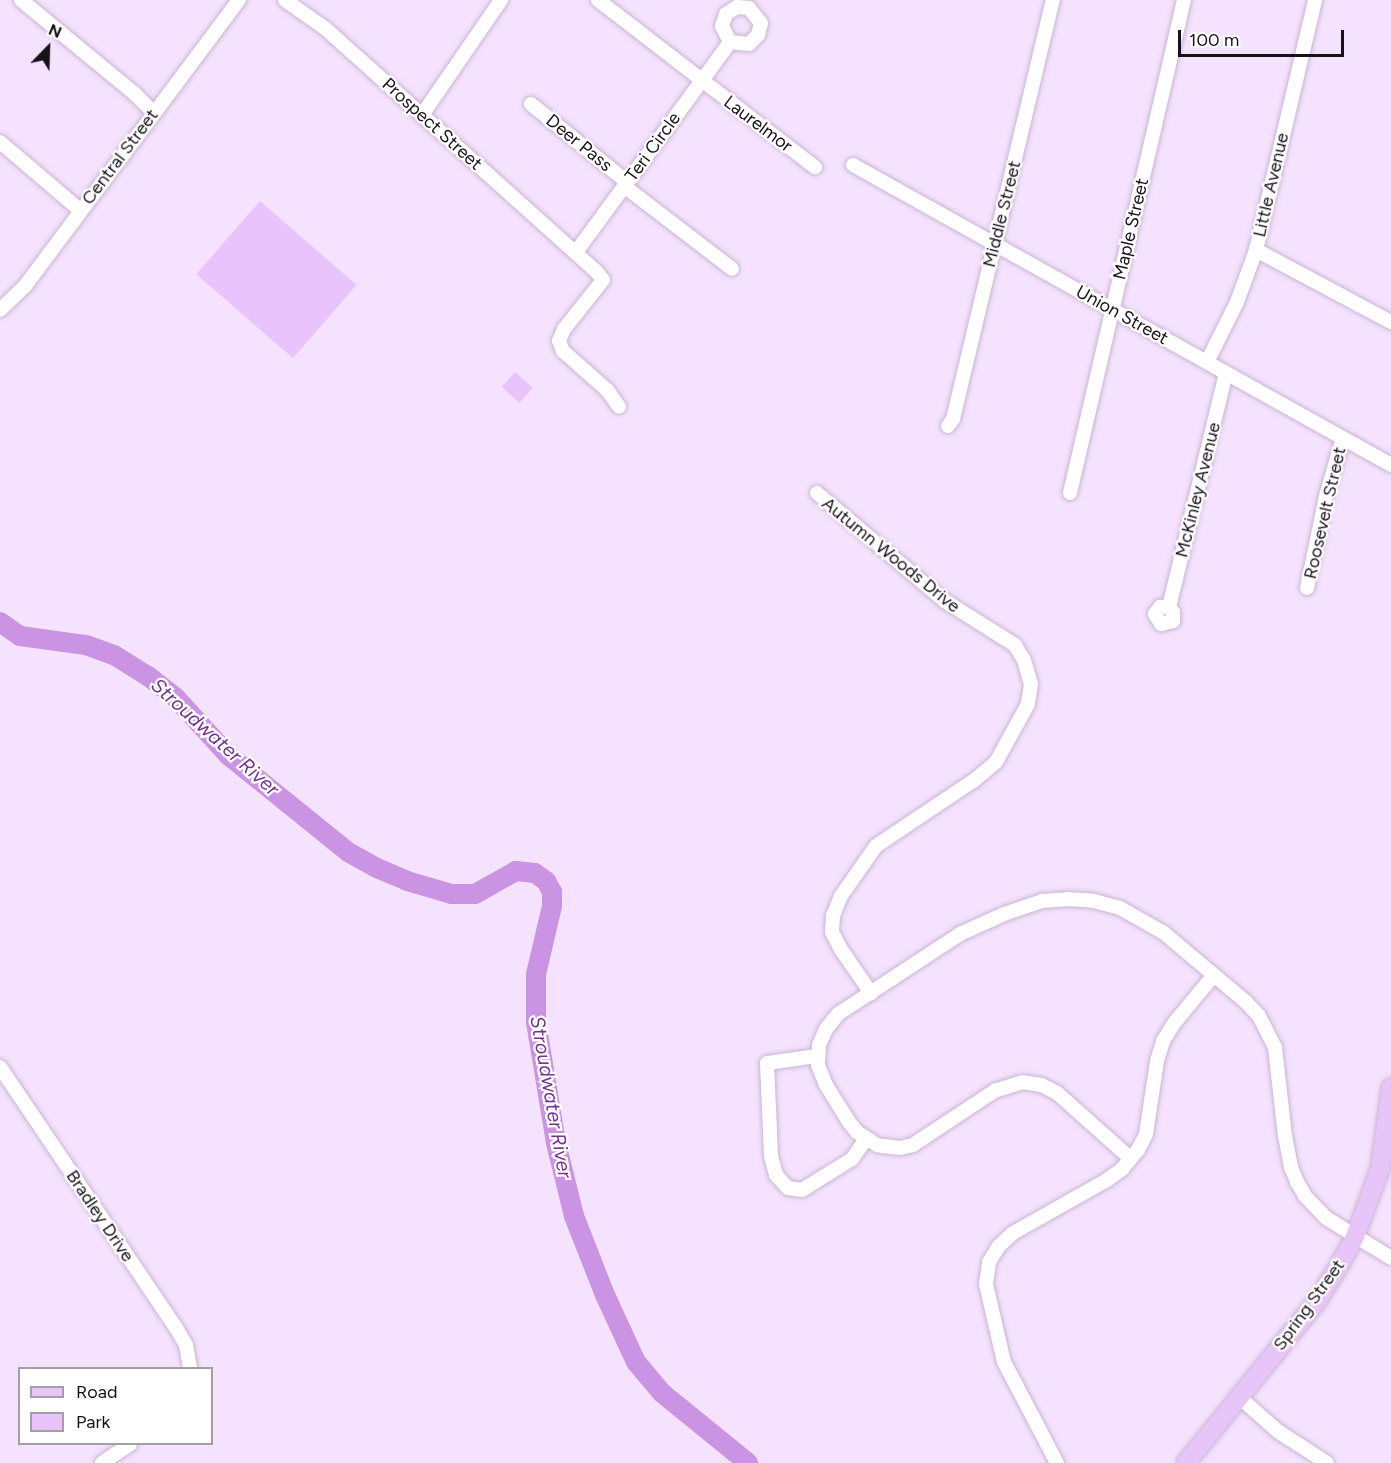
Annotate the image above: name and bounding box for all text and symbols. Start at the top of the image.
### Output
north arrow [18,18,78,78]
scale bar [1181,18,1348,56]
text: N [46,20,65,42]
text: 100 m [1189,29,1239,51]
street label: Prospect Street [378,73,486,175]
street label: Laurelmor [719,91,797,157]
street label: Central Street [77,105,163,209]
street label: Teri Circle [621,108,685,186]
street label: Deer Pass [542,110,616,176]
street label: Little Avenue [1249,131,1293,239]
street label: Middle Street [978,158,1026,270]
street label: Maple Street [1109,176,1153,282]
street label: Union Street [1072,281,1172,349]
street label: McKinley Avenue [1171,420,1225,560]
street label: Roosevelt Street [1299,445,1351,581]
street label: Autumn Woods Drive [818,493,964,617]
water label: Stroudwater River [146,673,284,801]
water label: Stroudwater River [525,1014,577,1180]
street label: Bradley Drive [61,1166,139,1266]
street label: Spring Street [1269,1255,1349,1355]
legend [18,1367,213,1445]
text: Road [76,1381,117,1403]
text: Park [76,1411,110,1433]

